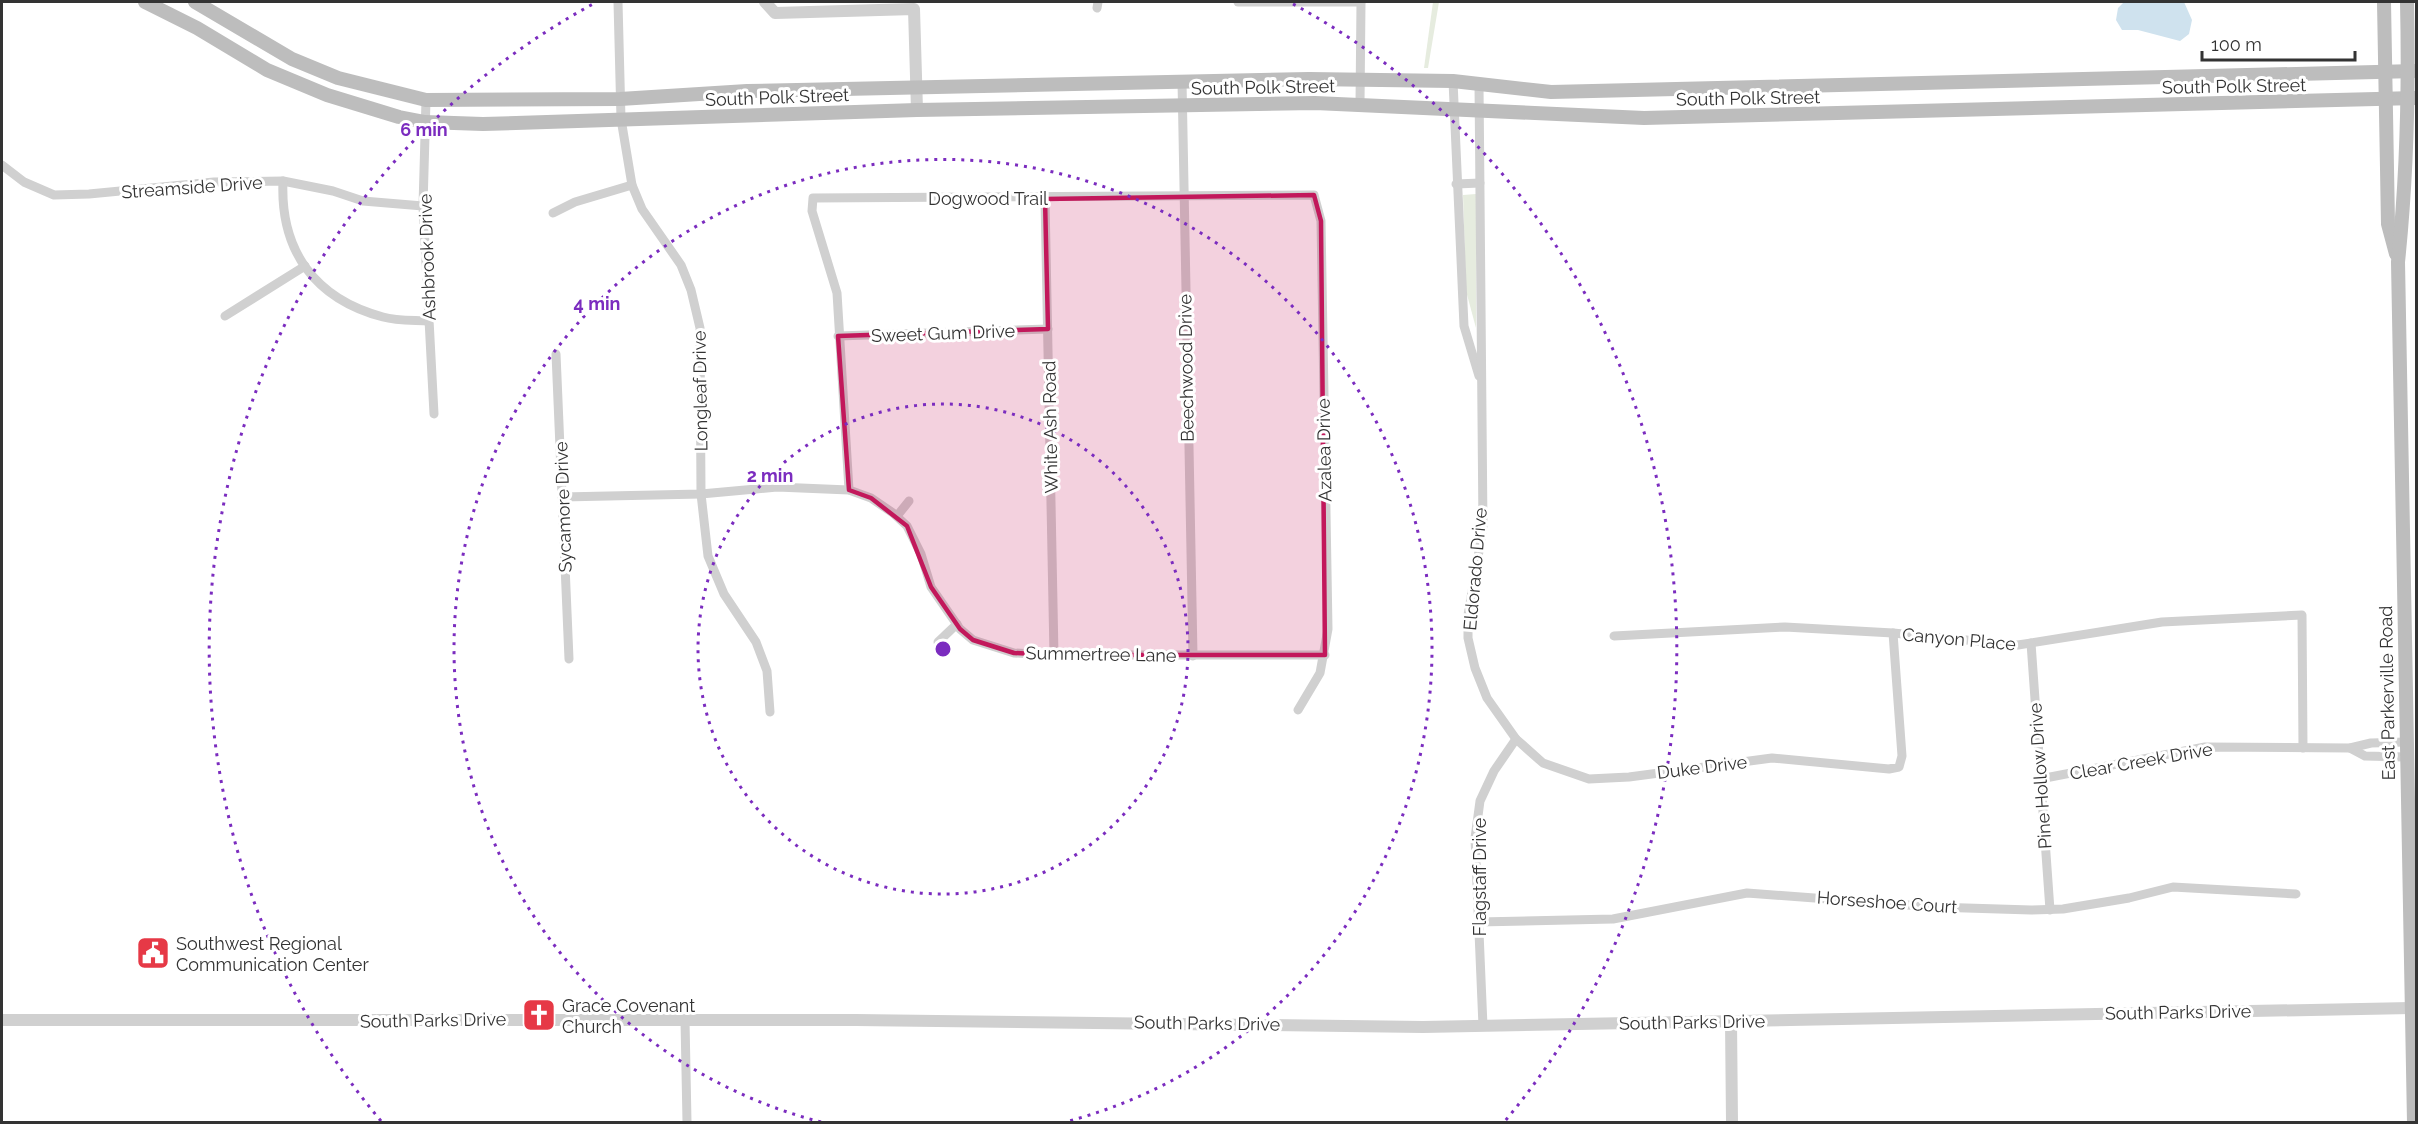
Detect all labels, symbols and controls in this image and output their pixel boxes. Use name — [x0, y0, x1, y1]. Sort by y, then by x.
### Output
scale bar — [2202, 24, 2355, 62]
text: 100 m — [2211, 34, 2262, 55]
street label: South Polk Street — [2162, 74, 2306, 98]
street label: South Polk Street — [1191, 75, 1335, 99]
street label: South Polk Street — [705, 84, 849, 110]
street label: South Polk Street — [1676, 86, 1820, 110]
text: 6 min — [400, 119, 448, 140]
street label: Streamside Drive — [121, 172, 264, 202]
street label: Dogwood Trail — [928, 188, 1048, 209]
street label: Ashbrook Drive — [414, 193, 440, 321]
text: 4 min — [574, 293, 620, 314]
street label: Beechwood Drive — [1174, 294, 1198, 442]
street label: Sweet Gum Drive — [871, 320, 1016, 346]
street label: Longleaf Drive — [688, 330, 712, 452]
street label: White Ash Road — [1038, 360, 1062, 494]
street label: Azalea Drive — [1313, 398, 1335, 502]
street label: Sycamore Drive — [550, 441, 576, 573]
text: 2 min — [747, 465, 793, 486]
street label: Eldorado Drive — [1459, 506, 1491, 631]
street label: East Parkerville Road — [2375, 605, 2399, 781]
street label: Canyon Place — [1901, 624, 2017, 654]
centre of rings — [933, 639, 953, 659]
street label: Summertree Lane — [1025, 642, 1177, 666]
street label: Pine Hollow Drive — [2024, 702, 2056, 850]
street label: Clear Creek Drive — [2068, 738, 2214, 784]
street label: Duke Drive — [1656, 751, 1749, 783]
street label: Flagstaff Drive — [1469, 817, 1490, 936]
street label: Horseshoe Court — [1816, 887, 1958, 917]
place label: Southwest Regional Communication Center — [176, 933, 369, 975]
public building icon: Southwest Regional Communication Center — [135, 935, 171, 971]
place label: Grace Covenant Church — [562, 995, 695, 1037]
church icon: Grace Covenant Church — [521, 997, 557, 1033]
street label: South Parks Drive — [2105, 1000, 2252, 1024]
street label: South Parks Drive — [360, 1008, 507, 1032]
street label: South Parks Drive — [1619, 1010, 1766, 1034]
street label: South Parks Drive — [1134, 1011, 1281, 1035]

